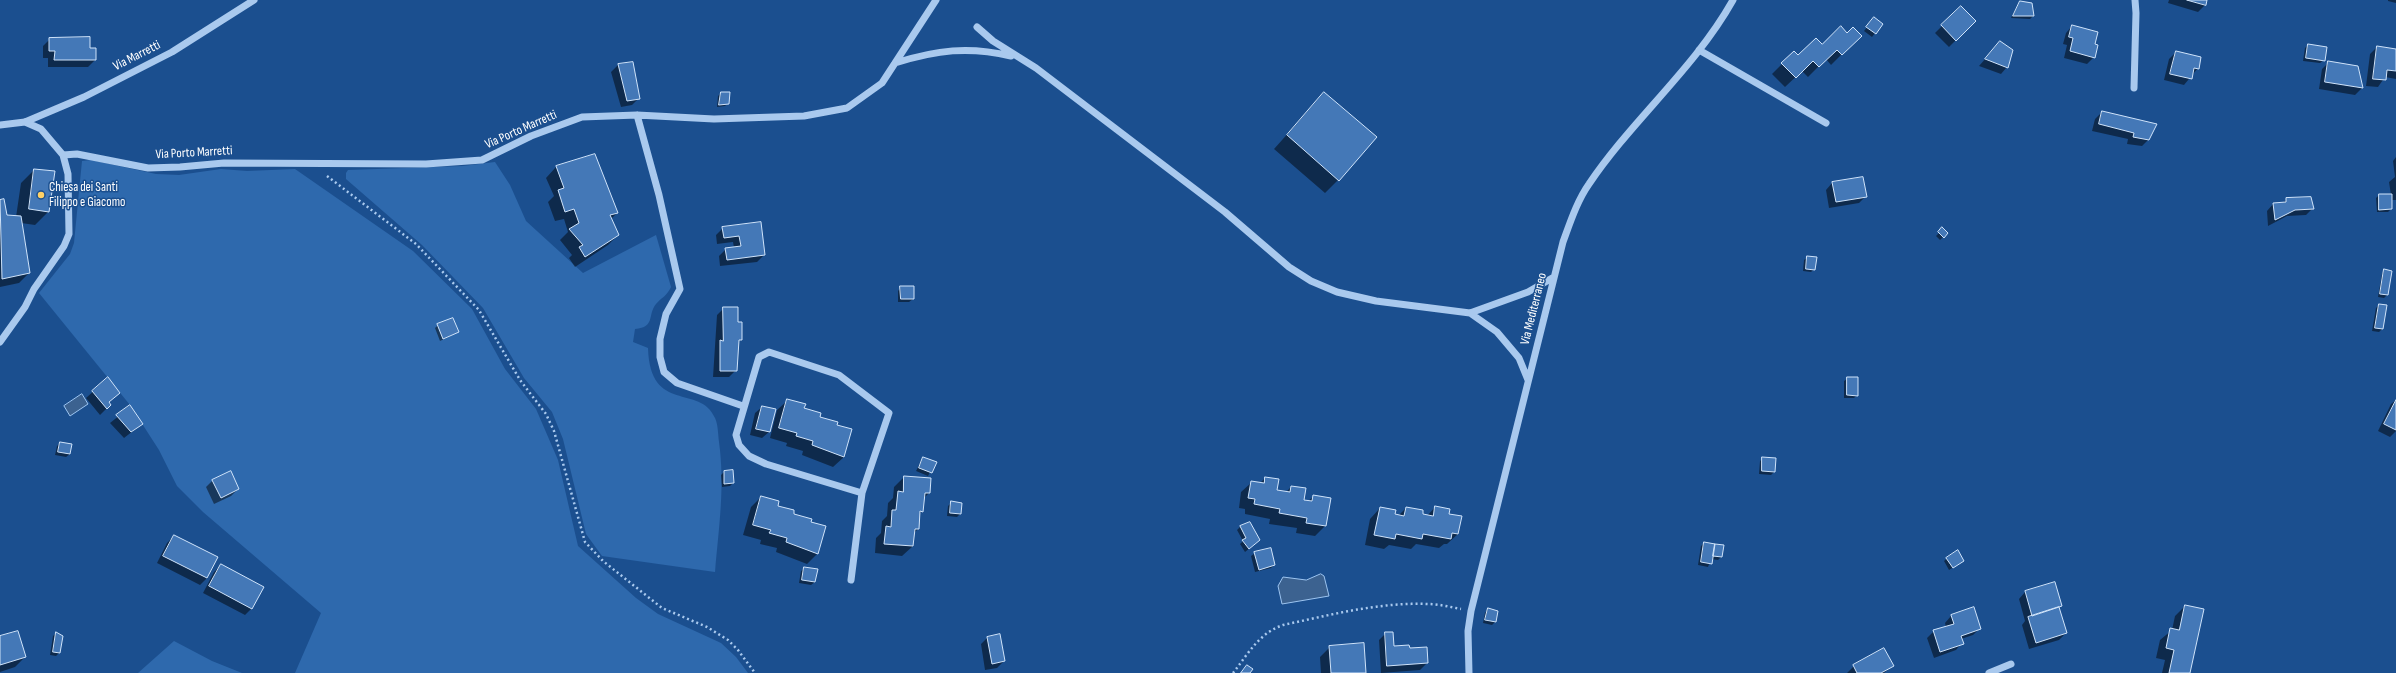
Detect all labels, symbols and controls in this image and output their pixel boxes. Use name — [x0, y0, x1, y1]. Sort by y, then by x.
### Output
street label: Via Marretti — [111, 38, 163, 74]
street label: Via Porto Marretti — [483, 107, 559, 153]
street label: Via Porto Marretti — [155, 143, 233, 163]
place label: Chiesa dei Santi Filippo e Giacomo — [49, 180, 125, 211]
marker: Chiesa dei Santi Filippo e Giacomo — [36, 190, 46, 200]
street label: Via Mediterraneo — [1518, 271, 1550, 347]

